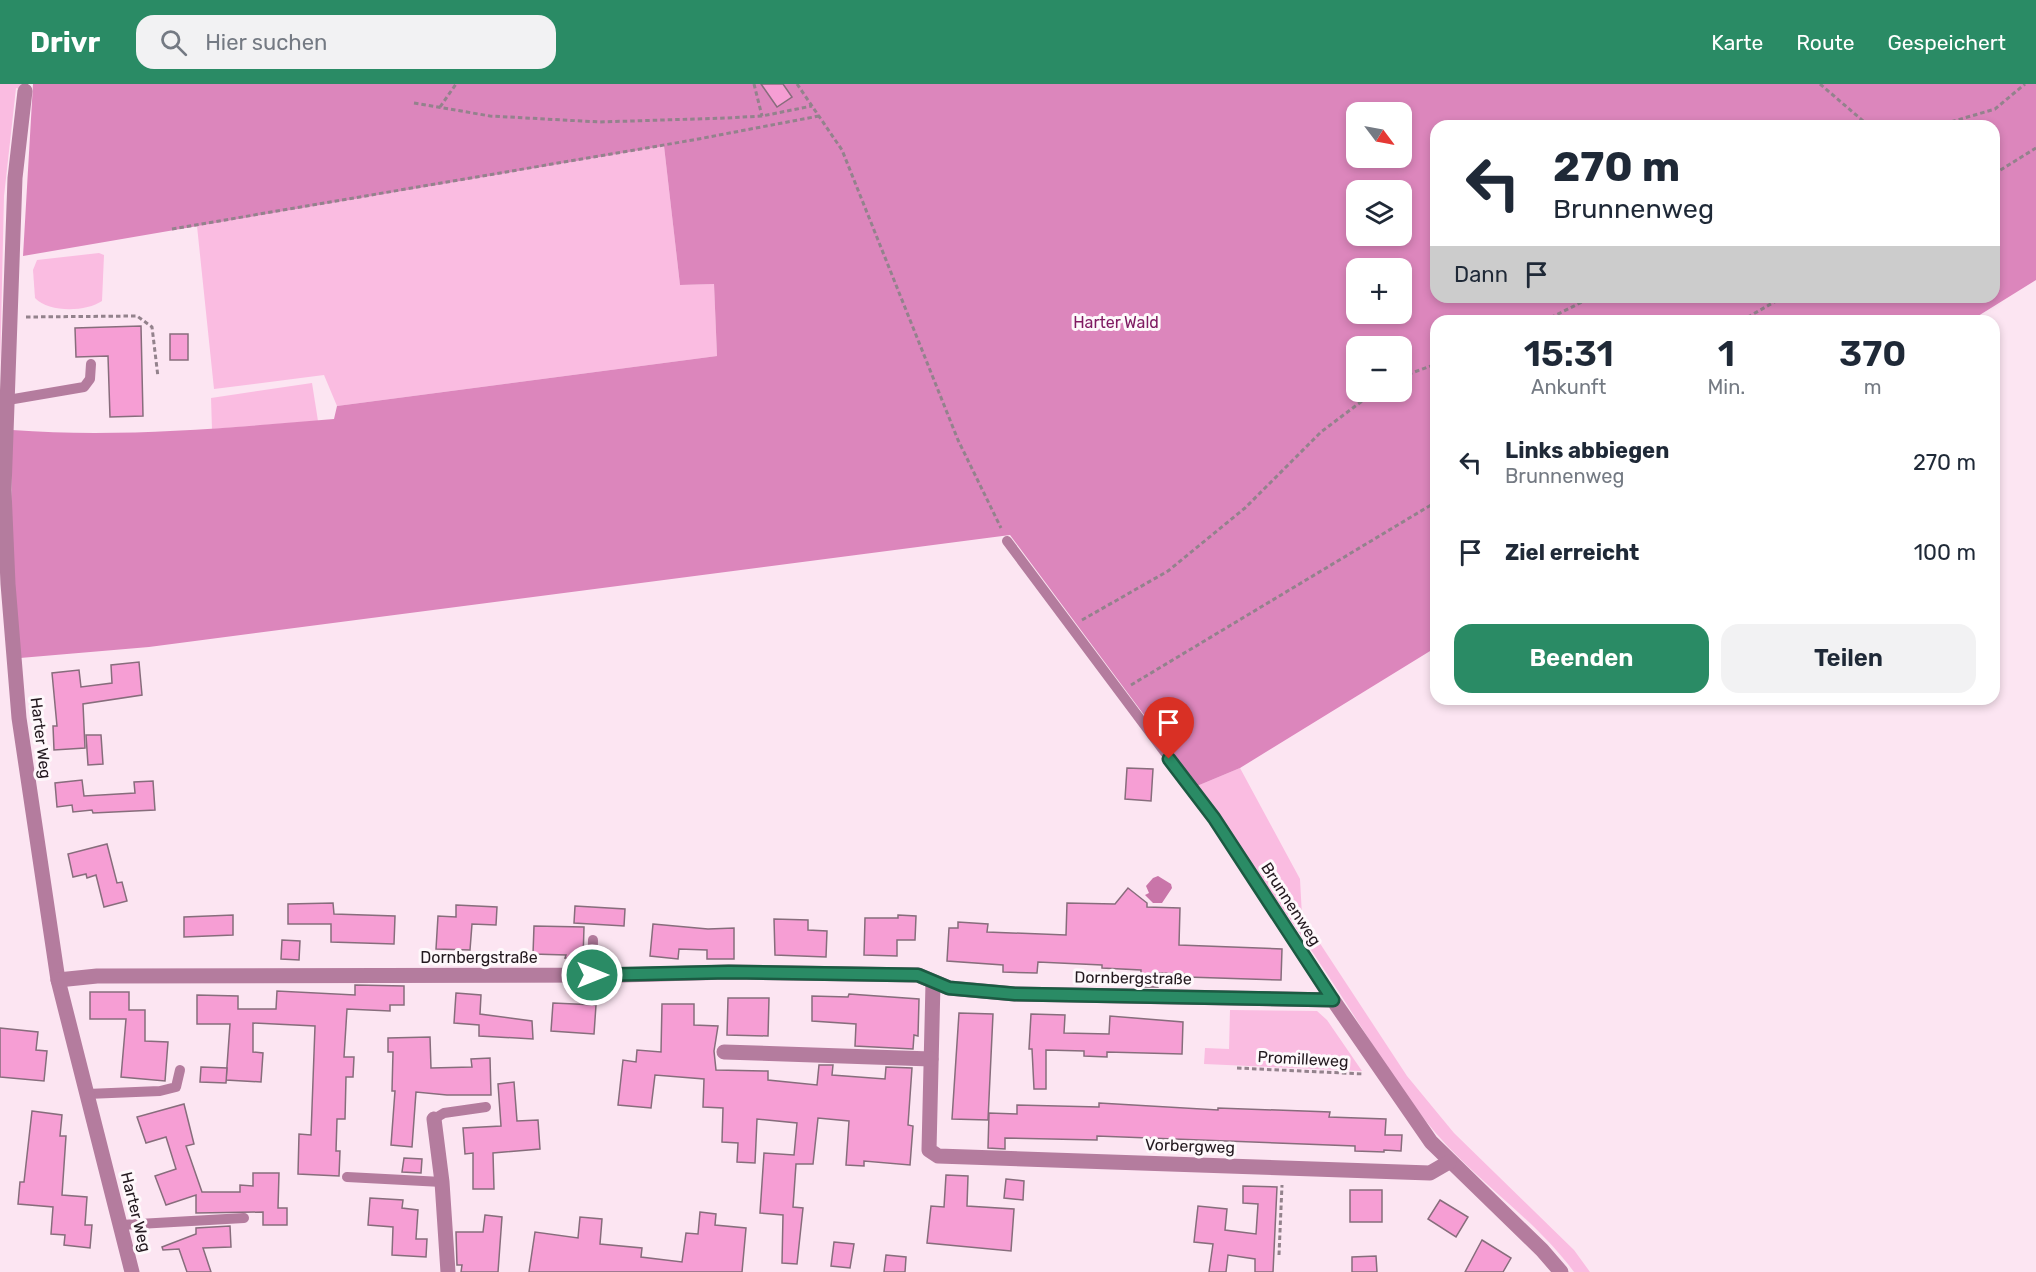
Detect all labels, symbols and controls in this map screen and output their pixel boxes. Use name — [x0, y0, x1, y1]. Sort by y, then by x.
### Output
search box — [136, 15, 556, 69]
text: Drivr — [30, 26, 100, 59]
icon: search — [157, 26, 190, 59]
text: Hier suchen — [205, 29, 327, 56]
text: Karte — [1711, 30, 1763, 55]
text: Route — [1796, 30, 1855, 55]
text: Gespeichert — [1888, 30, 2006, 55]
north arrow — [1346, 102, 1412, 168]
map controls — [1346, 102, 1412, 402]
text: 270 m — [1553, 142, 1680, 192]
icon: left — [1454, 144, 1532, 222]
button: layers — [1346, 180, 1412, 246]
text: Brunnenweg — [1553, 193, 1714, 225]
button: + — [1346, 258, 1412, 324]
icon: arrive — [1520, 258, 1553, 291]
text: Dann — [1454, 261, 1508, 288]
park label: Harter Wald — [1073, 313, 1159, 332]
text: 15:31 — [1524, 332, 1614, 375]
text: 1 — [1718, 332, 1735, 375]
text: 370 — [1839, 332, 1906, 375]
button: − — [1346, 336, 1412, 402]
text: Ankunft — [1531, 375, 1606, 399]
text: Min. — [1707, 375, 1745, 399]
text: m — [1864, 375, 1882, 399]
text: Links abbiegen — [1505, 437, 1669, 464]
icon: left — [1454, 446, 1487, 479]
text: 270 m — [1913, 449, 1976, 476]
text: Brunnenweg — [1505, 464, 1624, 488]
icon: arrive — [1454, 536, 1487, 569]
text: Ziel erreicht — [1505, 539, 1639, 566]
text: 100 m — [1914, 539, 1976, 566]
button: Beenden — [1454, 624, 1709, 693]
button: Teilen — [1721, 624, 1976, 693]
street label: Harter Weg — [27, 696, 55, 780]
pin — [1143, 697, 1194, 759]
icon: arrive — [1152, 706, 1185, 739]
street label: Brunnenweg — [1257, 859, 1325, 949]
position arrow — [560, 943, 624, 1007]
street label: Dornbergstraße — [420, 948, 538, 967]
street label: Dornbergstraße — [1074, 967, 1192, 989]
street label: Promilleweg — [1257, 1047, 1349, 1071]
street label: Vorbergweg — [1145, 1135, 1235, 1157]
street label: Harter Weg — [117, 1170, 155, 1254]

